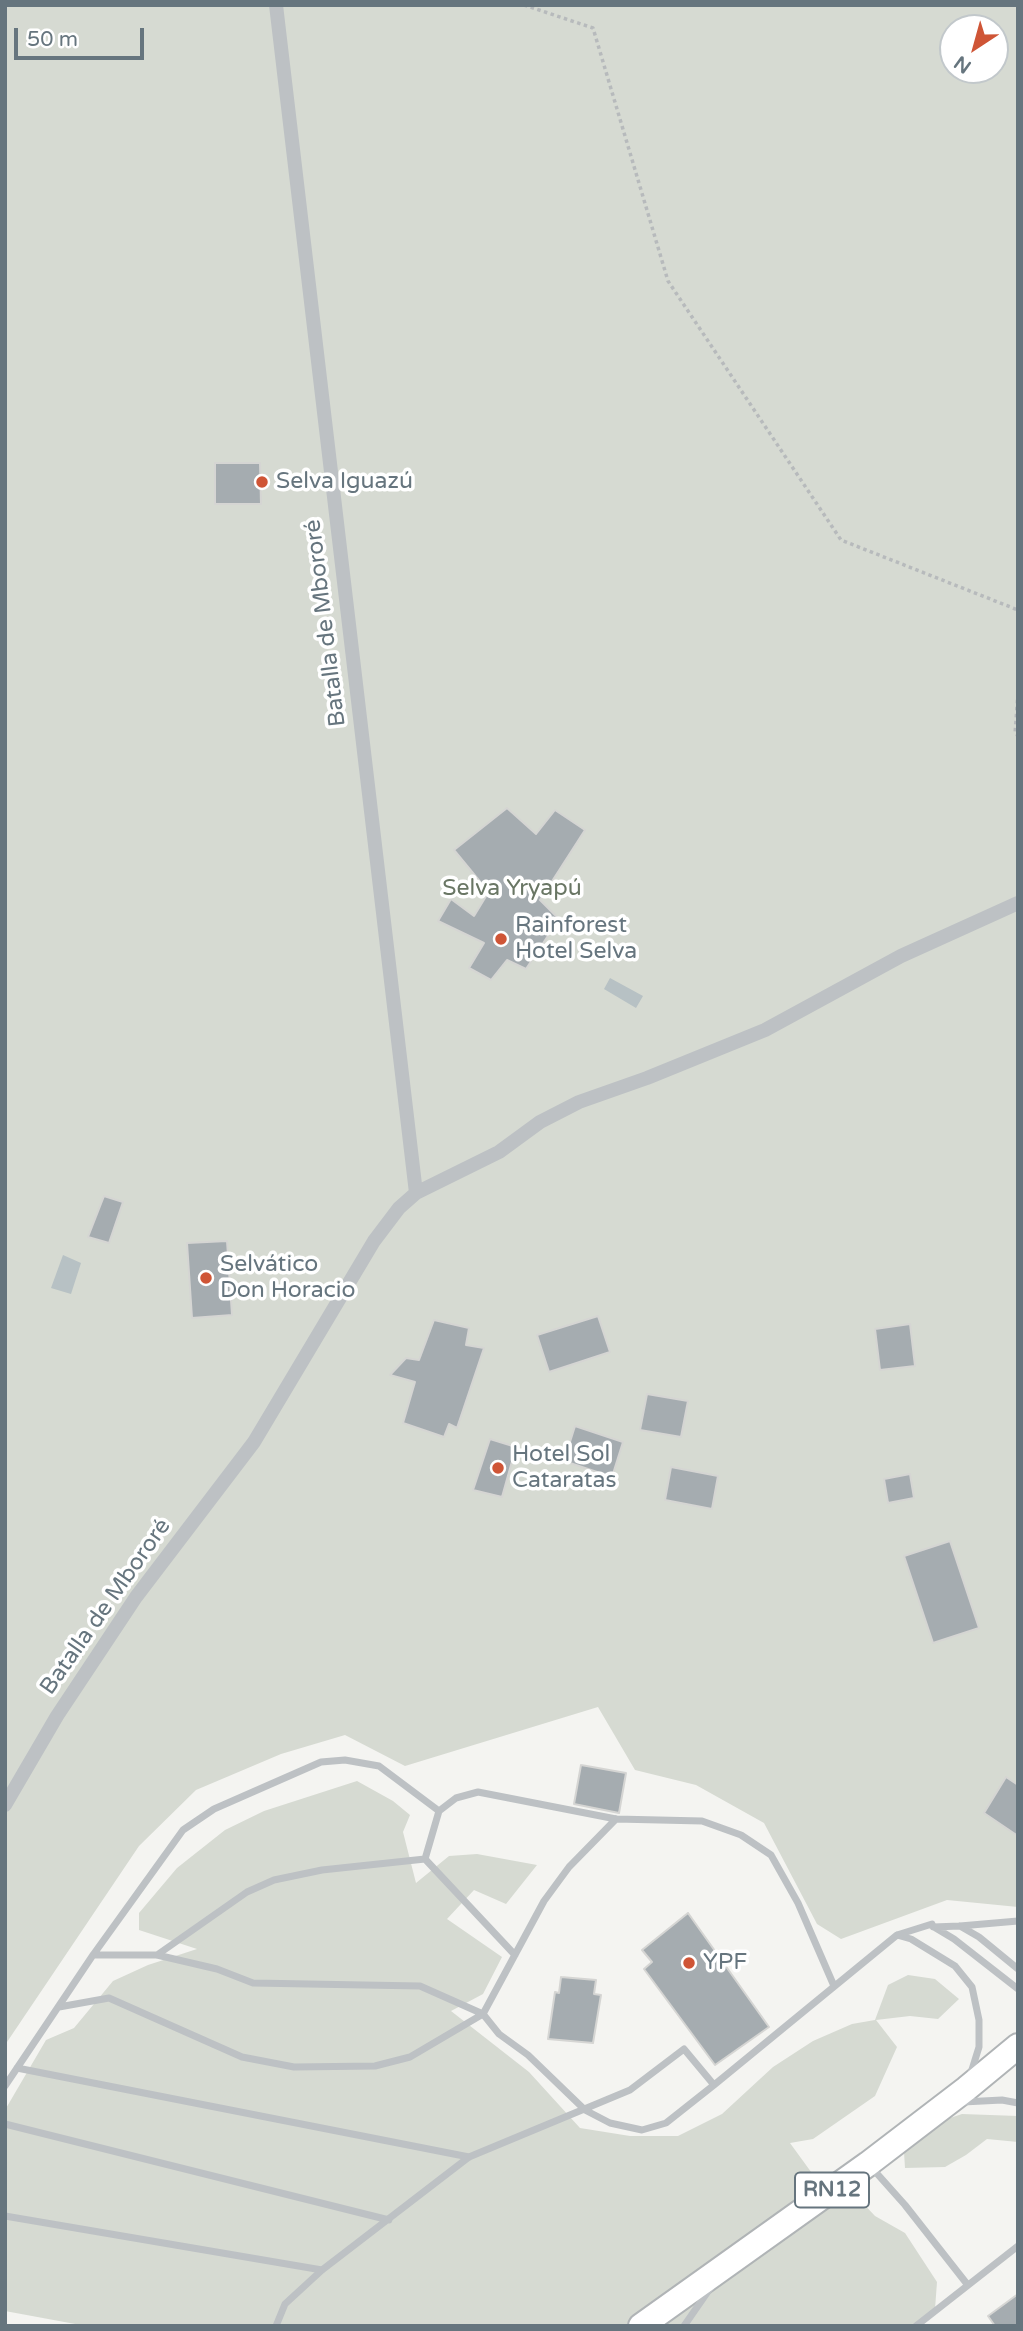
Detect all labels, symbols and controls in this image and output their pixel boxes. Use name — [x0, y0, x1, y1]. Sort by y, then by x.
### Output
scale bar — [18, 14, 147, 58]
north arrow — [939, 14, 1009, 84]
text: 50 m — [27, 27, 78, 52]
text: N — [950, 51, 975, 78]
place label: Selva Iguazú — [276, 468, 413, 496]
marker: Selva Iguazú — [254, 474, 270, 490]
street label: Batalla de Mbororé — [300, 518, 352, 728]
park label: Selva Yryapú — [442, 875, 582, 903]
place label: Rainforest Hotel Selva — [515, 912, 637, 966]
marker: Rainforest Hotel Selva — [493, 931, 509, 947]
place label: Selvático Don Horacio — [220, 1251, 356, 1305]
marker: Selvático Don Horacio — [198, 1270, 214, 1286]
place label: Hotel Sol Cataratas — [512, 1441, 617, 1495]
marker: Hotel Sol Cataratas — [490, 1460, 506, 1476]
street label: Batalla de Mbororé — [35, 1514, 177, 1700]
place label: YPF — [703, 1949, 747, 1977]
marker: YPF — [681, 1955, 697, 1971]
road number: RN12 — [795, 2172, 869, 2208]

